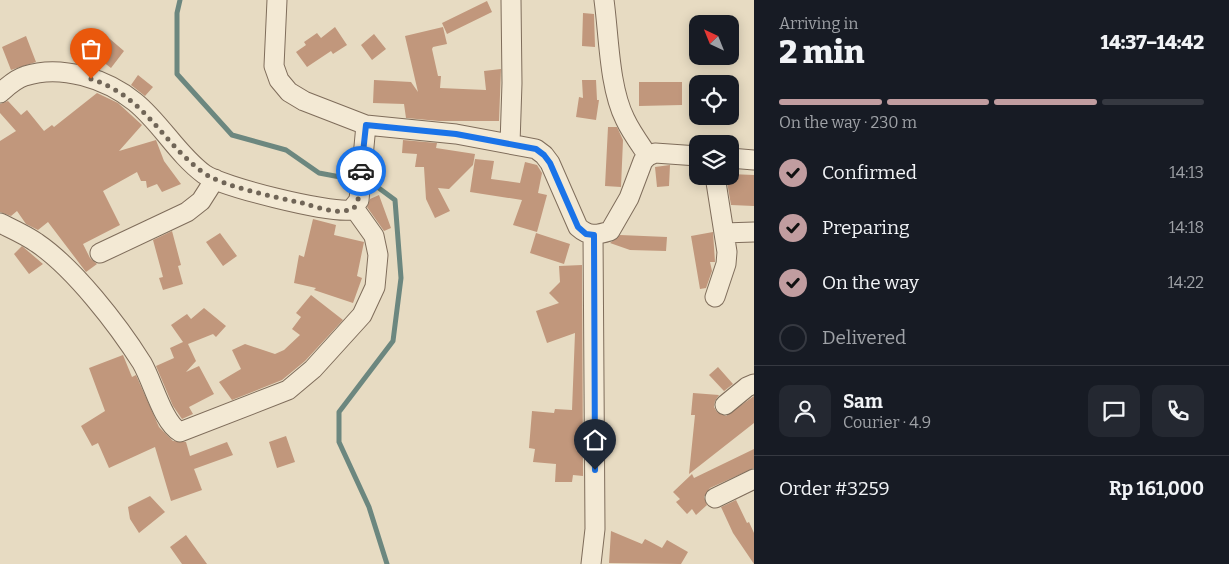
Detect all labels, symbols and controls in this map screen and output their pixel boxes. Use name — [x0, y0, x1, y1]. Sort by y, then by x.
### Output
text: Arriving in — [779, 14, 858, 33]
north arrow — [689, 15, 739, 65]
map controls — [689, 15, 739, 185]
pin — [70, 28, 112, 79]
text: 14:37–14:42 — [1101, 31, 1204, 54]
text: 2 min — [779, 33, 865, 71]
icon: bag — [77, 35, 105, 63]
button: locate — [689, 75, 739, 125]
text: On the way · 230 m — [779, 113, 917, 132]
button: layers — [689, 135, 739, 185]
courier — [336, 146, 386, 196]
icon: car — [347, 157, 375, 185]
icon: check — [779, 159, 807, 187]
text: Confirmed — [822, 161, 917, 184]
text: 14:13 — [1169, 163, 1204, 182]
icon: check — [779, 214, 807, 242]
text: Preparing — [822, 216, 910, 239]
text: 14:18 — [1169, 218, 1204, 237]
icon: check — [779, 269, 807, 297]
text: On the way — [822, 271, 919, 294]
text: 14:22 — [1167, 273, 1204, 292]
text: Delivered — [822, 326, 906, 349]
button: person — [779, 385, 831, 437]
button: chat — [1088, 385, 1140, 437]
button: phone — [1152, 385, 1204, 437]
text: Sam — [843, 390, 883, 413]
text: Courier · 4.9 — [843, 413, 931, 432]
pin — [574, 419, 616, 470]
icon: home — [581, 426, 609, 454]
text: Order #3259 — [779, 477, 890, 500]
text: Rp 161,000 — [1109, 477, 1204, 500]

